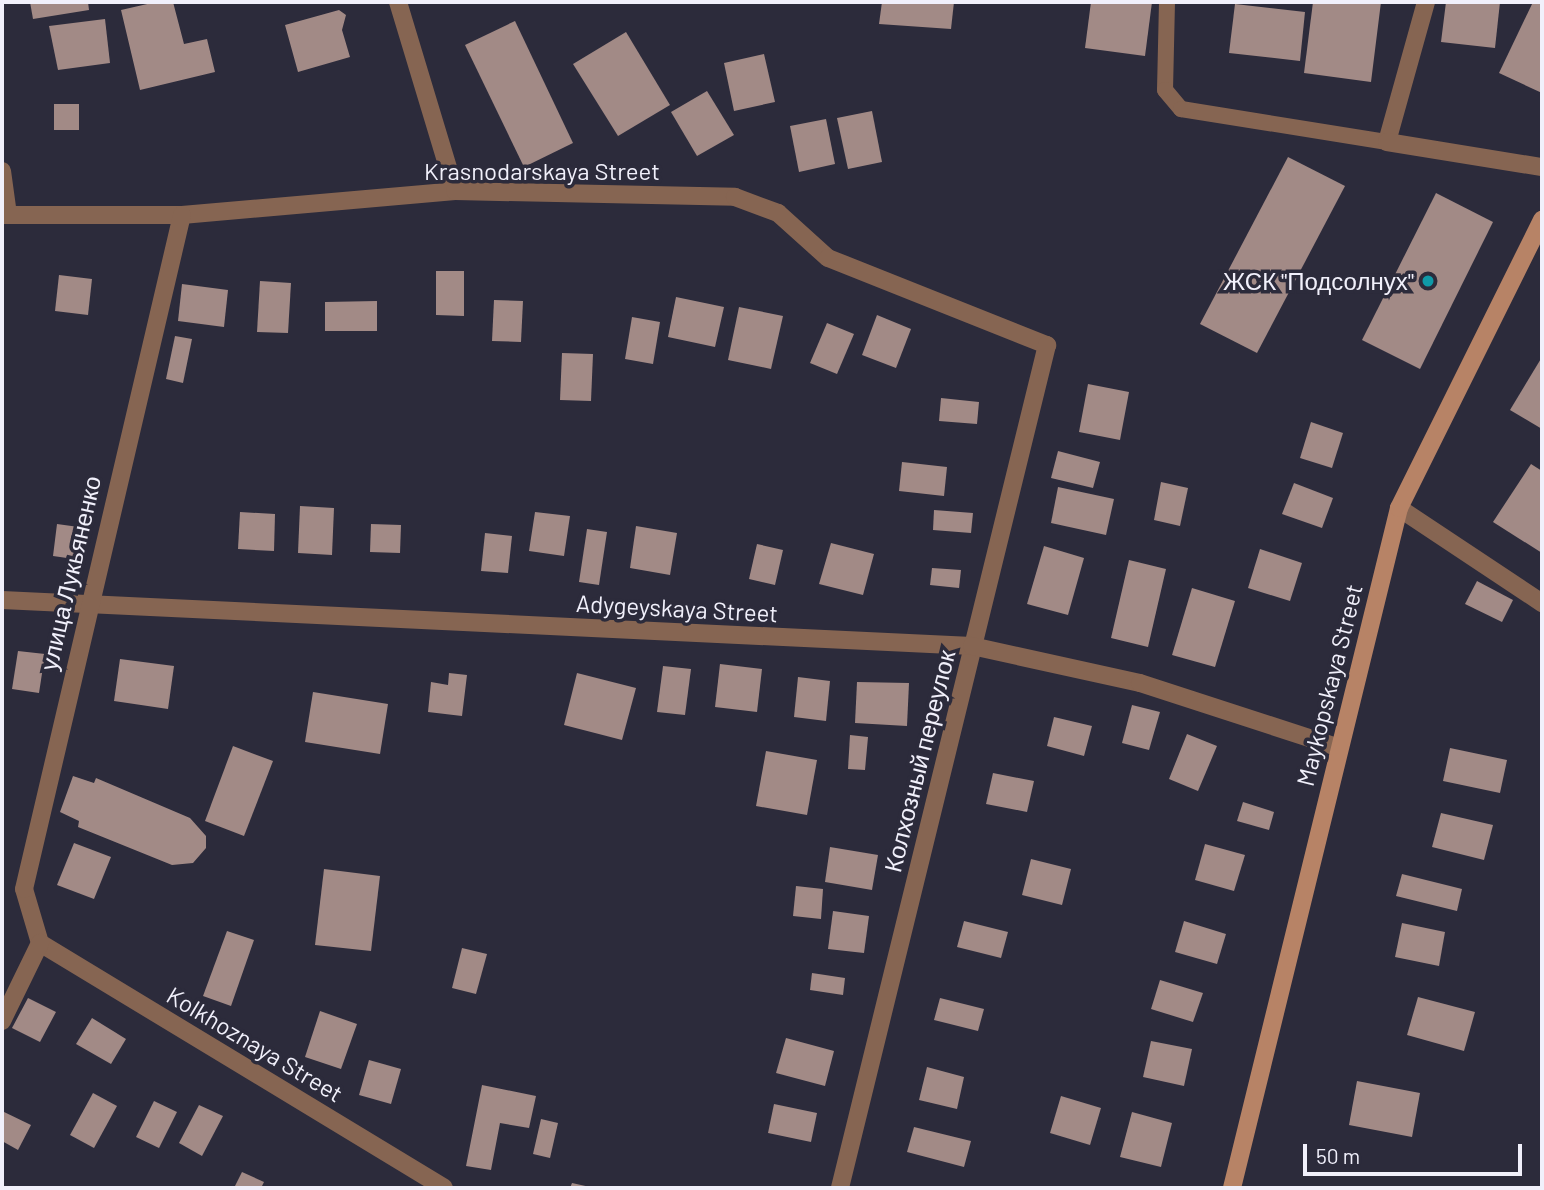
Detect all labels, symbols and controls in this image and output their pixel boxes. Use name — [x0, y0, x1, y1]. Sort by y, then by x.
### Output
street label: Krasnodarskaya Street — [424, 157, 660, 185]
place label: ЖСК "Подсолнух" — [1223, 267, 1414, 295]
marker: ЖСК "Подсолнух" — [1420, 273, 1436, 289]
street label: улица Лукьяненко — [34, 473, 106, 673]
street label: Maykopskaya Street — [1290, 581, 1368, 789]
street label: Adygeyskaya Street — [575, 588, 779, 628]
street label: Колхозный переулок — [877, 647, 961, 875]
street label: Kolkhoznaya Street — [162, 980, 348, 1108]
scale bar — [1306, 1130, 1525, 1174]
text: 50 m — [1316, 1143, 1360, 1168]

